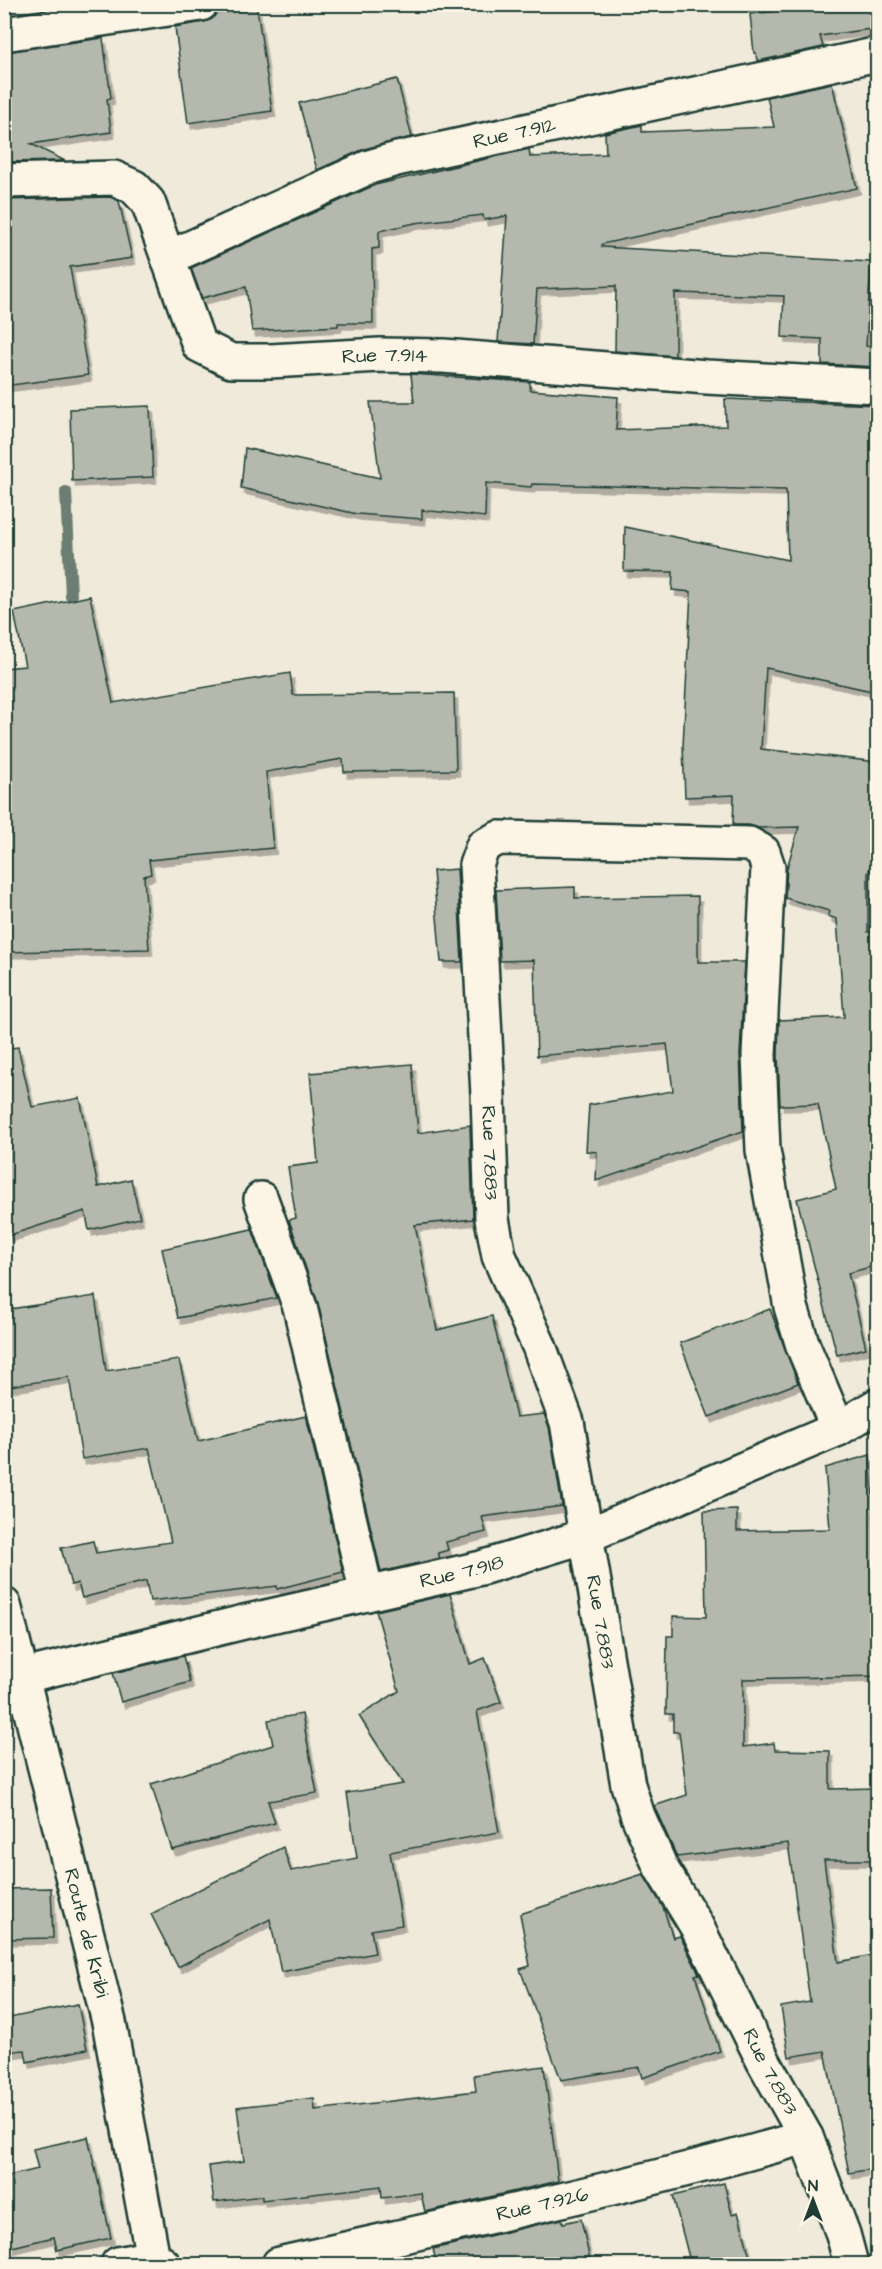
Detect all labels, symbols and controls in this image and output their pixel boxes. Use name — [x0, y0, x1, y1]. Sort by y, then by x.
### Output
street label: Rue 7.912 — [471, 111, 559, 156]
street label: Rue 7.914 — [341, 341, 428, 371]
street label: Rue 7.883 — [474, 1105, 505, 1201]
street label: Rue 7.918 — [417, 1548, 507, 1595]
street label: Rue 7.883 — [579, 1573, 622, 1671]
street label: Route de Kribi — [57, 1865, 116, 2000]
street label: Rue 7.883 — [735, 2024, 805, 2120]
north arrow — [783, 2170, 843, 2230]
text: N — [808, 2175, 818, 2197]
street label: Rue 7.926 — [494, 2180, 592, 2229]

